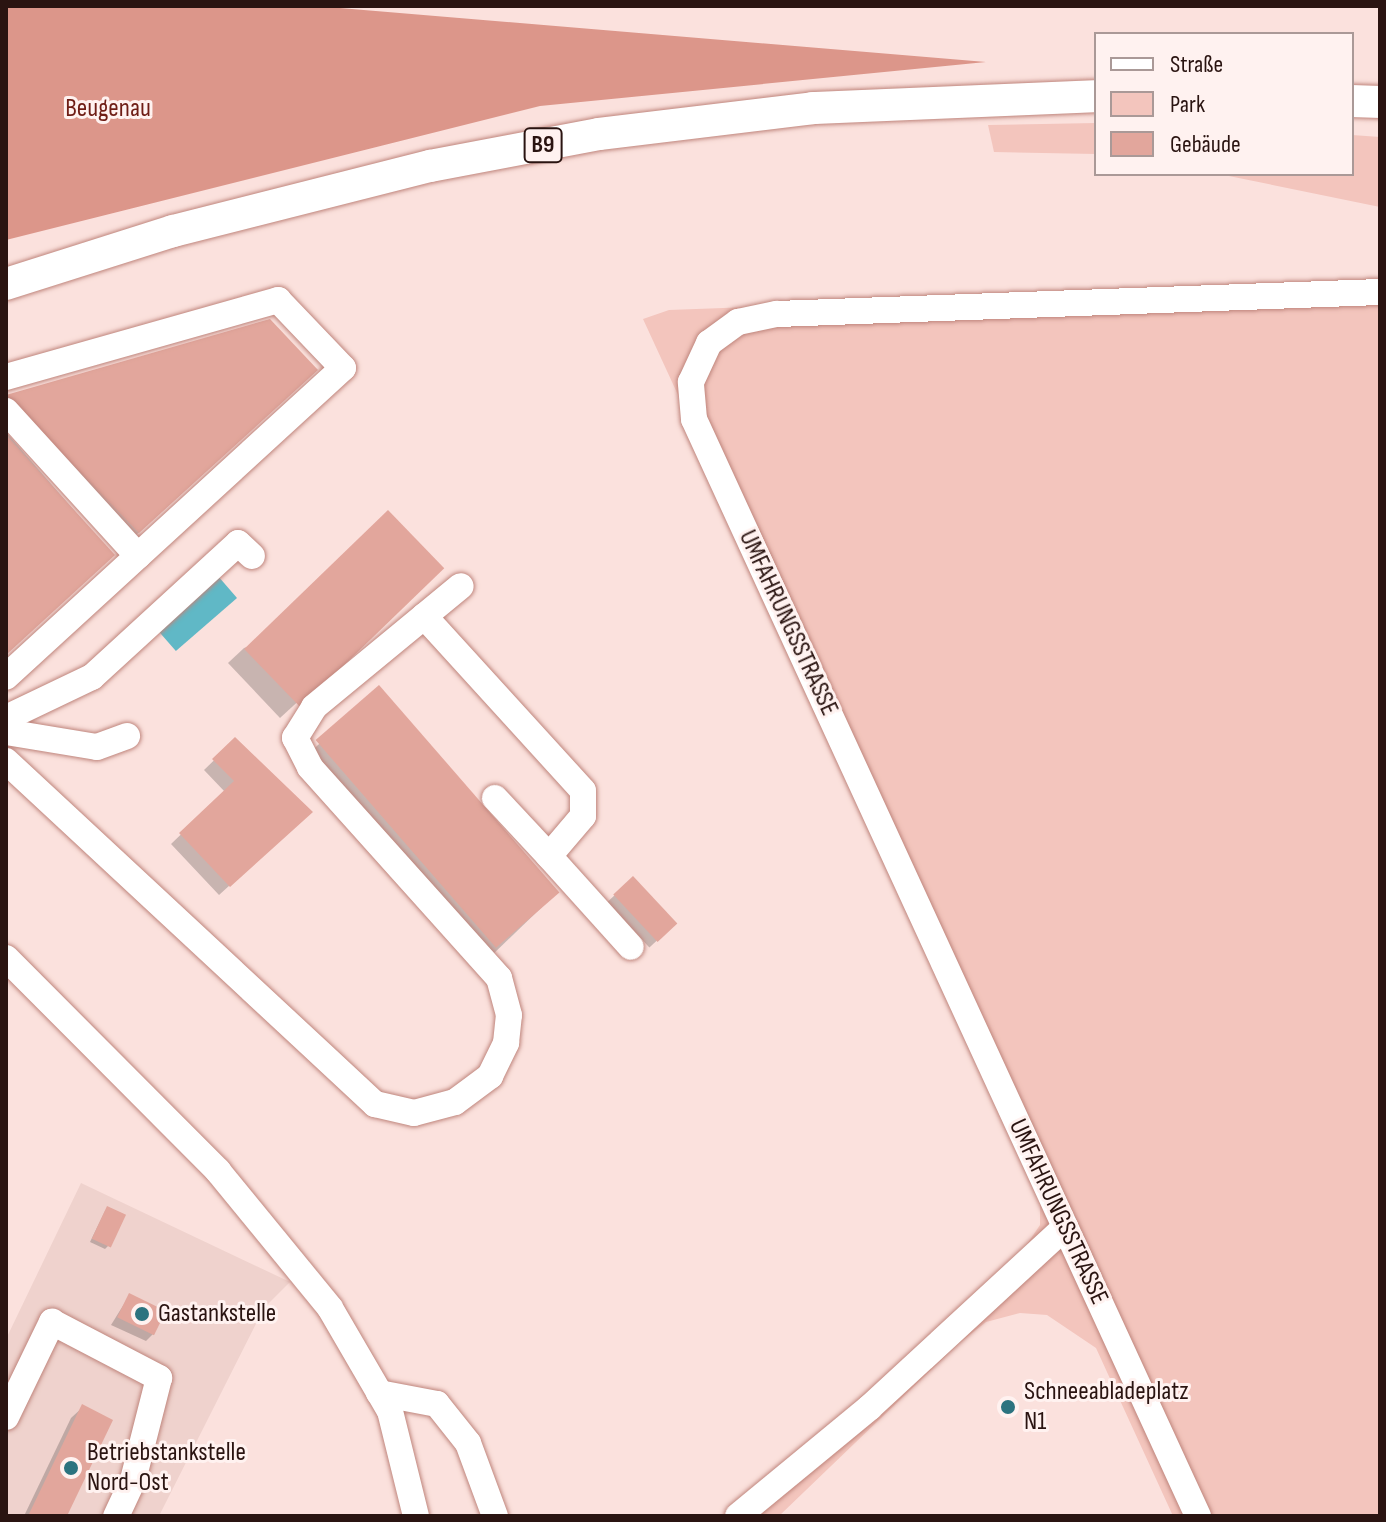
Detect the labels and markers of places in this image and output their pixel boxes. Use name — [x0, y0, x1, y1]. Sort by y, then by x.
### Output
place label: Gastankstelle — [158, 1298, 276, 1330]
marker: Gastankstelle — [133, 1305, 151, 1323]
place label: Schneeabladeplatz N1 — [1024, 1376, 1189, 1438]
marker: Schneeabladeplatz N1 — [999, 1398, 1017, 1416]
place label: Betriebstankstelle Nord-Ost — [87, 1437, 246, 1498]
marker: Betriebstankstelle Nord-Ost — [62, 1459, 80, 1477]

